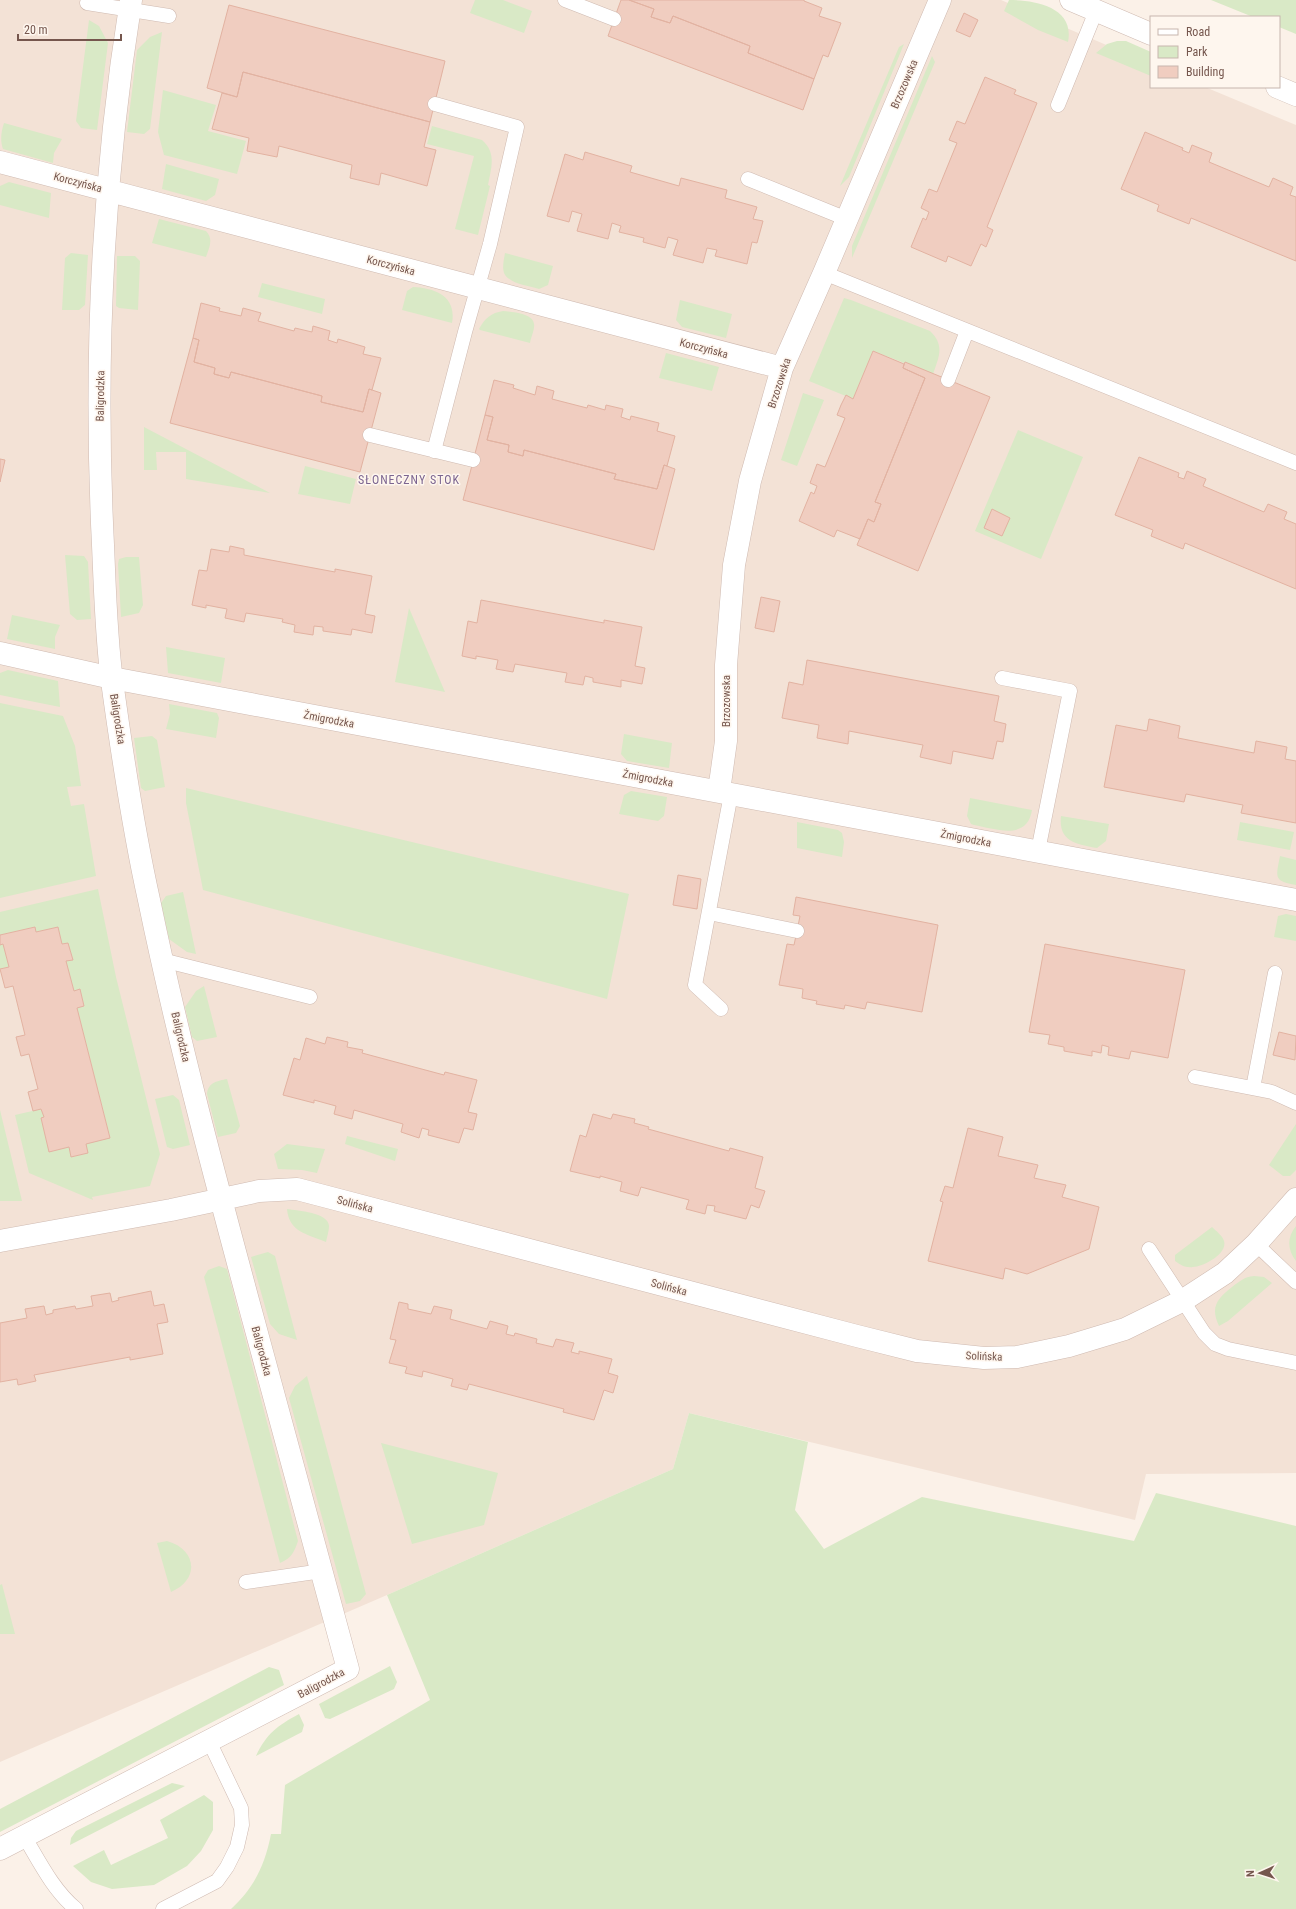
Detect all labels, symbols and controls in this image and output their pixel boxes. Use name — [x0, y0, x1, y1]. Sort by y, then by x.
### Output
scale bar — [18, 16, 121, 42]
legend — [1150, 16, 1280, 88]
text: 20 m — [24, 23, 48, 37]
text: Road — [1186, 25, 1210, 39]
text: Park — [1186, 45, 1208, 59]
street label: Brzozowska — [888, 58, 921, 111]
text: Building — [1186, 65, 1224, 79]
street label: Korczyńska — [52, 170, 104, 195]
street label: Korczyńska — [365, 253, 417, 278]
street label: Korczyńska — [678, 336, 730, 361]
street label: Brzozowska — [765, 356, 794, 410]
street label: Baligrodzka — [94, 370, 107, 422]
district label: SŁONECZNY STOK — [358, 473, 460, 487]
street label: Brzozowska — [720, 675, 733, 727]
street label: Baligrodzka — [107, 693, 128, 745]
street label: Żmigrodzka — [303, 708, 355, 731]
street label: Żmigrodzka — [622, 767, 674, 790]
street label: Żmigrodzka — [940, 827, 992, 850]
street label: Baligrodzka — [168, 1011, 193, 1063]
street label: Solińska — [335, 1193, 374, 1216]
street label: Solińska — [649, 1276, 688, 1299]
street label: Baligrodzka — [249, 1325, 274, 1377]
street label: Solińska — [965, 1349, 1003, 1364]
street label: Baligrodzka — [296, 1666, 347, 1701]
north arrow — [1240, 1853, 1280, 1893]
text: N — [1244, 1870, 1257, 1877]

